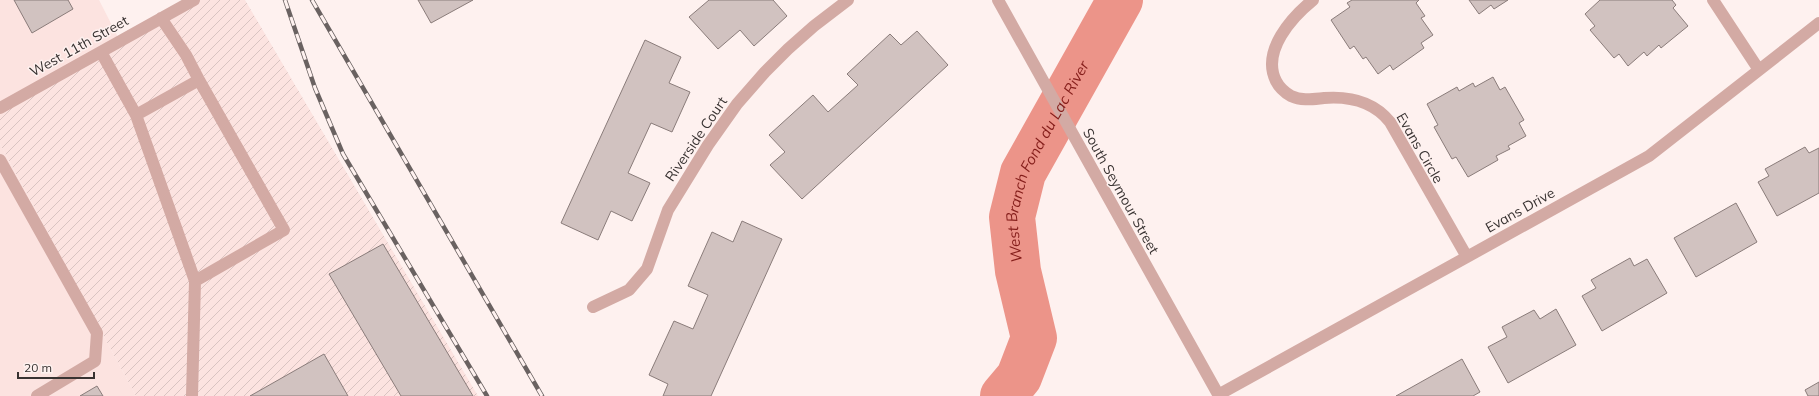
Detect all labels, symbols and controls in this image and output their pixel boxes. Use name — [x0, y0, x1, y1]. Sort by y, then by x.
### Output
street label: West 11th Street — [27, 11, 132, 81]
water label: West Branch Fond du Lac River — [1002, 57, 1093, 264]
street label: Riverside Court — [661, 93, 731, 185]
street label: Evans Circle — [1393, 110, 1447, 186]
street label: South Seymour Street — [1079, 125, 1163, 257]
street label: Evans Drive — [1482, 184, 1558, 236]
scale bar — [18, 354, 94, 380]
text: 20 m — [24, 360, 52, 375]

